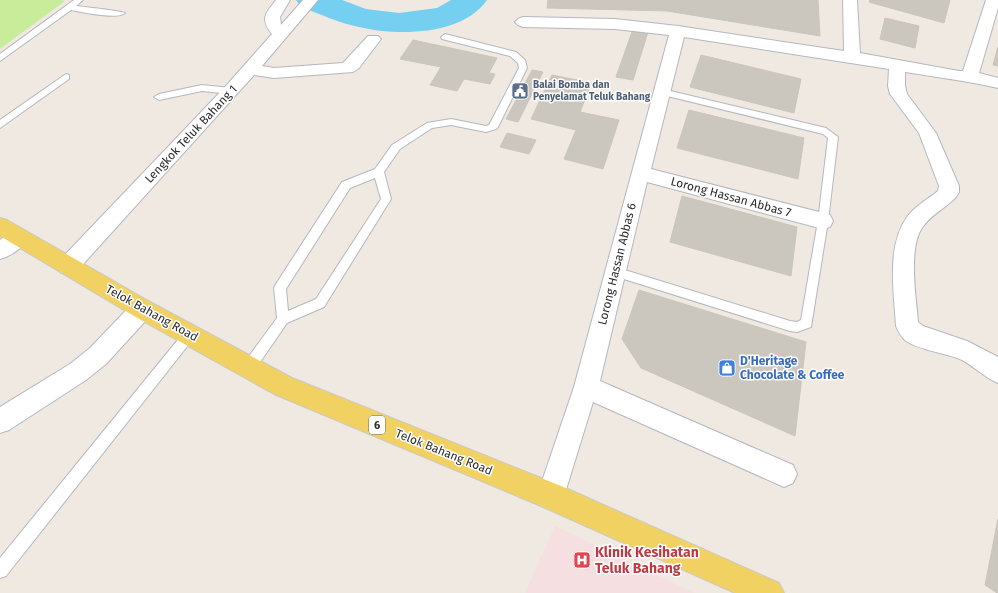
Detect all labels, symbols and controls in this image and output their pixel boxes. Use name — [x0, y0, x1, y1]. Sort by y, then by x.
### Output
place label: Balai Bomba dan Penyelamat Teluk Bahang — [533, 79, 651, 103]
public building icon: Balai Bomba dan Penyelamat Teluk Bahang — [510, 81, 530, 101]
street label: Lengkok Teluk Bahang 1 — [142, 82, 240, 186]
street label: Lorong Hassan Abbas 7 — [669, 174, 793, 220]
street label: Lorong Hassan Abbas 6 — [595, 202, 639, 326]
street label: Telok Bahang Road — [103, 282, 201, 344]
place label: D'Heritage Chocolate & Coffee — [740, 354, 845, 382]
shop icon: D'Heritage Chocolate & Coffee — [717, 358, 737, 378]
road number: 6 — [369, 416, 385, 434]
street label: Telok Bahang Road — [393, 426, 495, 478]
place label: Klinik Kesihatan Teluk Bahang — [595, 544, 699, 577]
hospital icon: Klinik Kesihatan Teluk Bahang — [572, 550, 592, 570]

